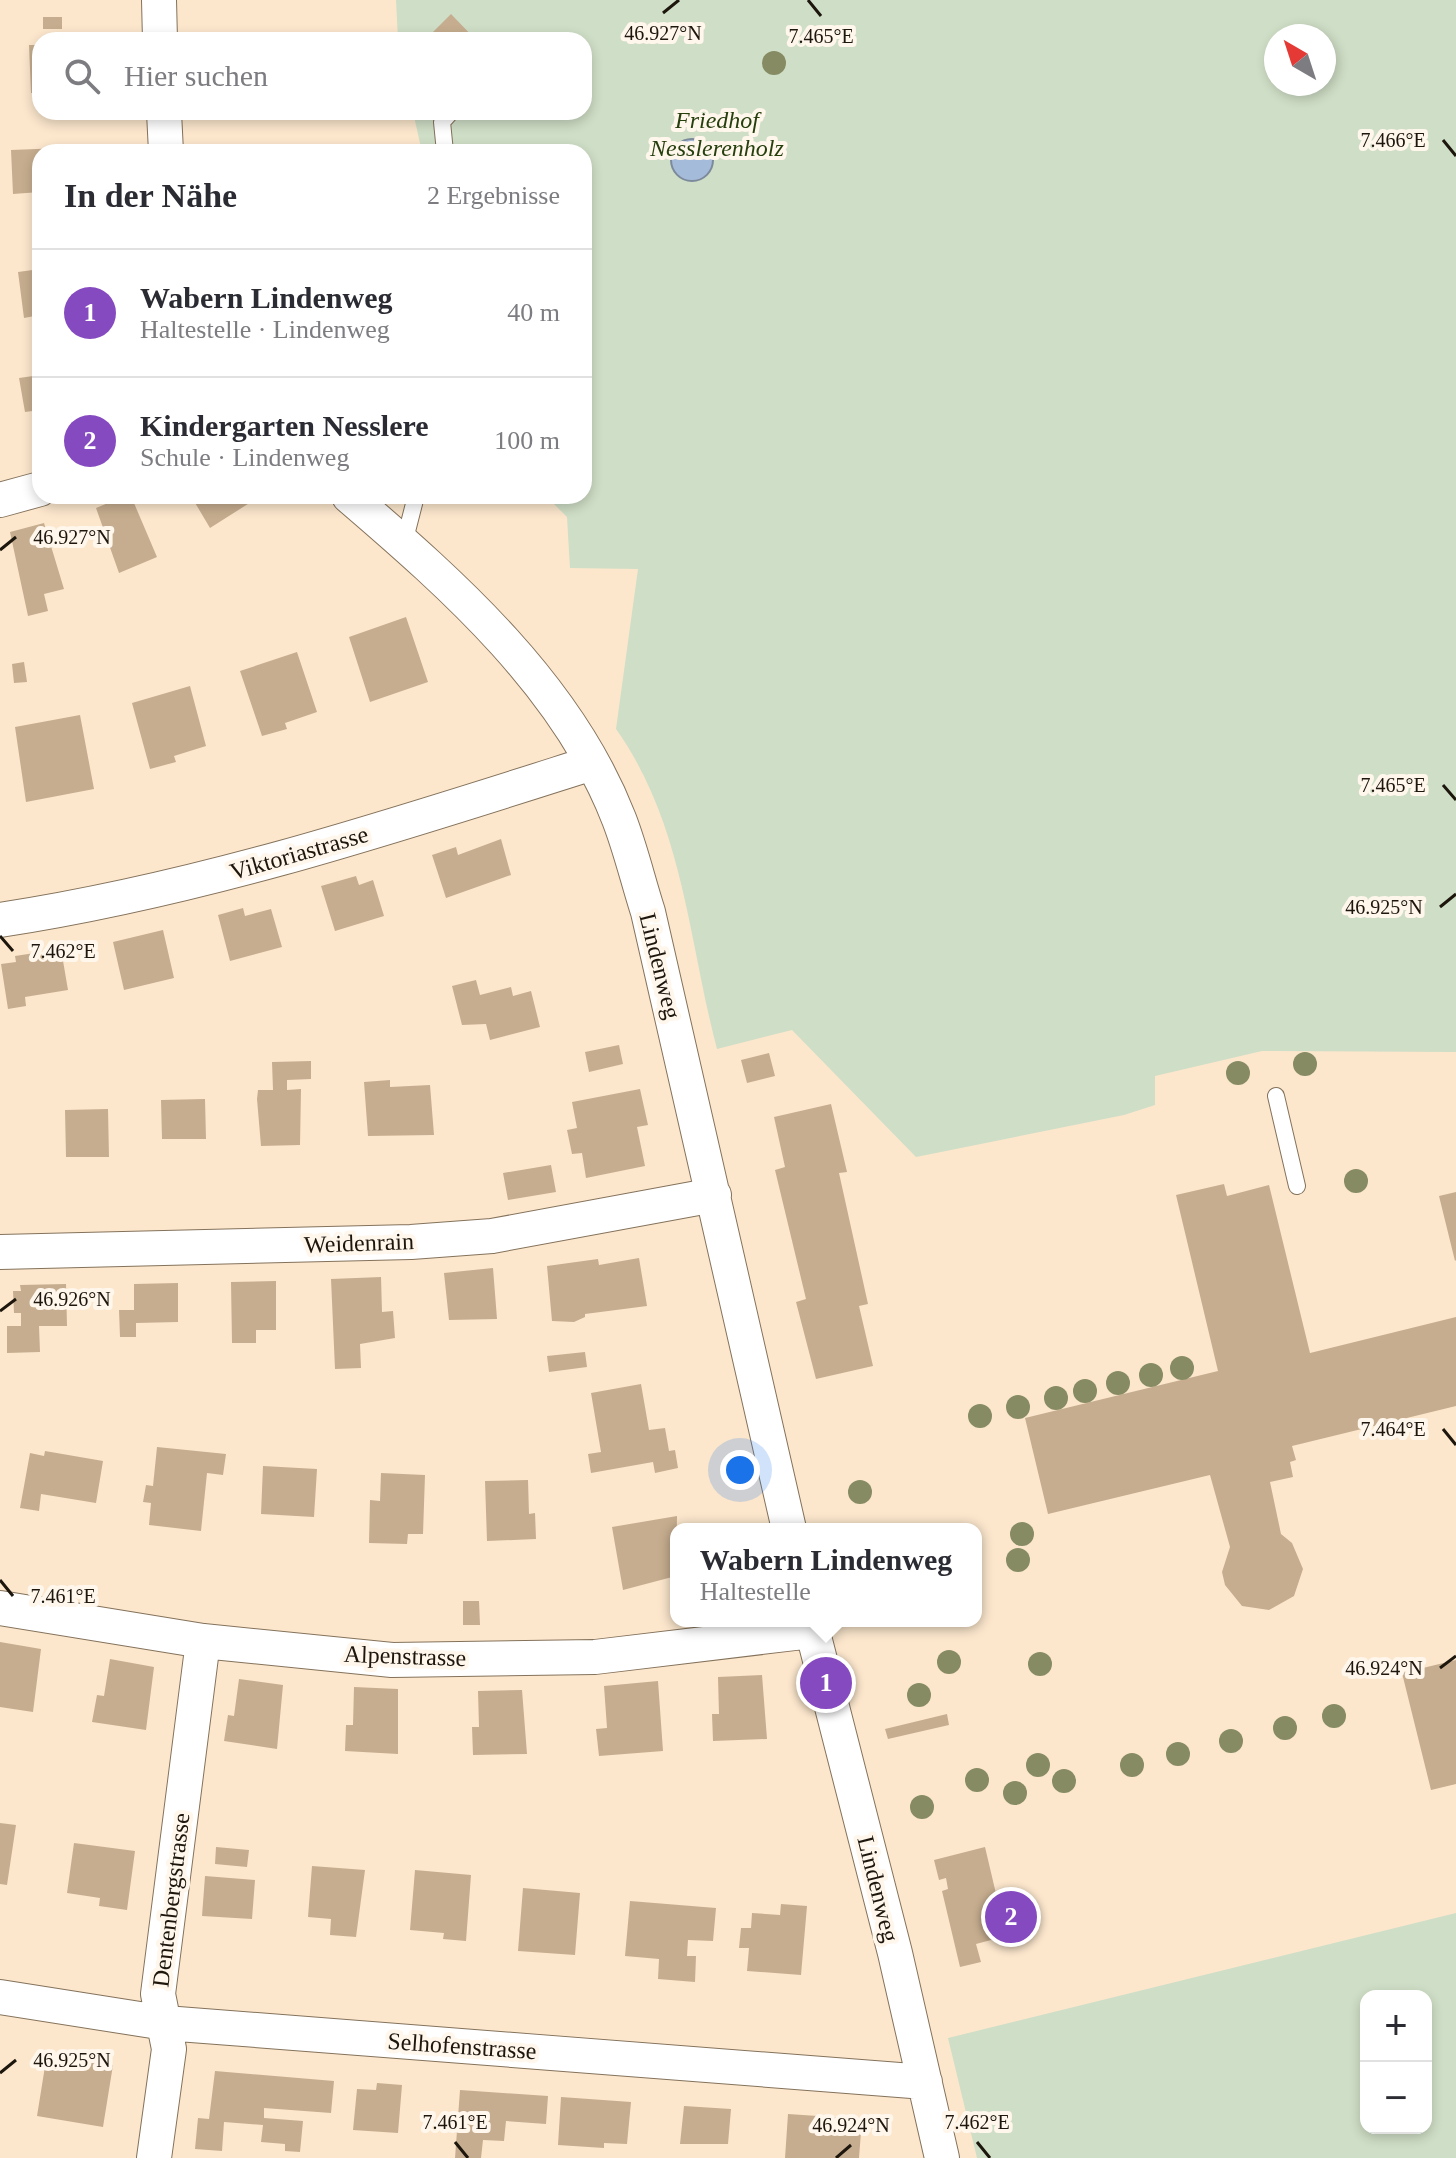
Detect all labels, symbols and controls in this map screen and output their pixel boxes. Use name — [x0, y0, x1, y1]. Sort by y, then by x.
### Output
text: 46.927°N — [624, 22, 702, 44]
north arrow — [1264, 24, 1336, 96]
text: 7.465°E — [788, 25, 854, 47]
search box — [32, 32, 592, 120]
icon: search — [60, 54, 104, 98]
text: Hier suchen — [124, 59, 268, 92]
park label: Friedhof Nesslerenholz — [649, 107, 785, 161]
text: 7.466°E — [1360, 129, 1426, 151]
text: In der Nähe — [64, 177, 237, 214]
text: 2 Ergebnisse — [427, 181, 560, 210]
text: Wabern Lindenweg — [140, 281, 393, 314]
text: 1 — [84, 298, 97, 327]
text: 40 m — [507, 298, 560, 327]
text: Haltestelle · Lindenweg — [140, 315, 390, 344]
text: Kindergarten Nesslere — [140, 409, 429, 442]
text: 2 — [84, 426, 97, 455]
text: 100 m — [494, 426, 560, 455]
text: Schule · Lindenweg — [140, 443, 349, 472]
text: 46.927°N — [33, 526, 111, 548]
text: 7.465°E — [1360, 774, 1426, 796]
street label: Viktoriastrasse — [227, 821, 371, 885]
text: 46.925°N — [1345, 896, 1423, 918]
street label: Lindenweg — [634, 910, 686, 1022]
text: 7.462°E — [30, 940, 96, 962]
street label: Weidenrain — [304, 1228, 414, 1258]
text: 46.926°N — [33, 1288, 111, 1310]
text: 7.464°E — [1360, 1418, 1426, 1440]
your location — [720, 1450, 760, 1490]
popup — [670, 1523, 982, 1627]
text: Wabern Lindenweg — [700, 1543, 952, 1576]
text: Haltestelle — [700, 1577, 811, 1606]
text: 7.461°E — [30, 1585, 96, 1607]
street label: Alpenstrasse — [343, 1641, 467, 1671]
pin: 1 — [800, 1653, 852, 1713]
text: 46.924°N — [1345, 1657, 1423, 1679]
street label: Dentenbergstrasse — [147, 1811, 195, 1989]
street label: Lindenweg — [852, 1833, 904, 1945]
pin: 2 — [985, 1887, 1037, 1947]
map controls — [1360, 1990, 1432, 2134]
button: + — [1360, 1990, 1432, 2062]
street label: Selhofenstrasse — [387, 2028, 537, 2064]
text: 46.925°N — [33, 2049, 111, 2071]
button: − — [1360, 2062, 1432, 2134]
text: 7.461°E — [422, 2111, 488, 2133]
text: 7.462°E — [944, 2111, 1010, 2133]
text: 46.924°N — [812, 2114, 890, 2136]

